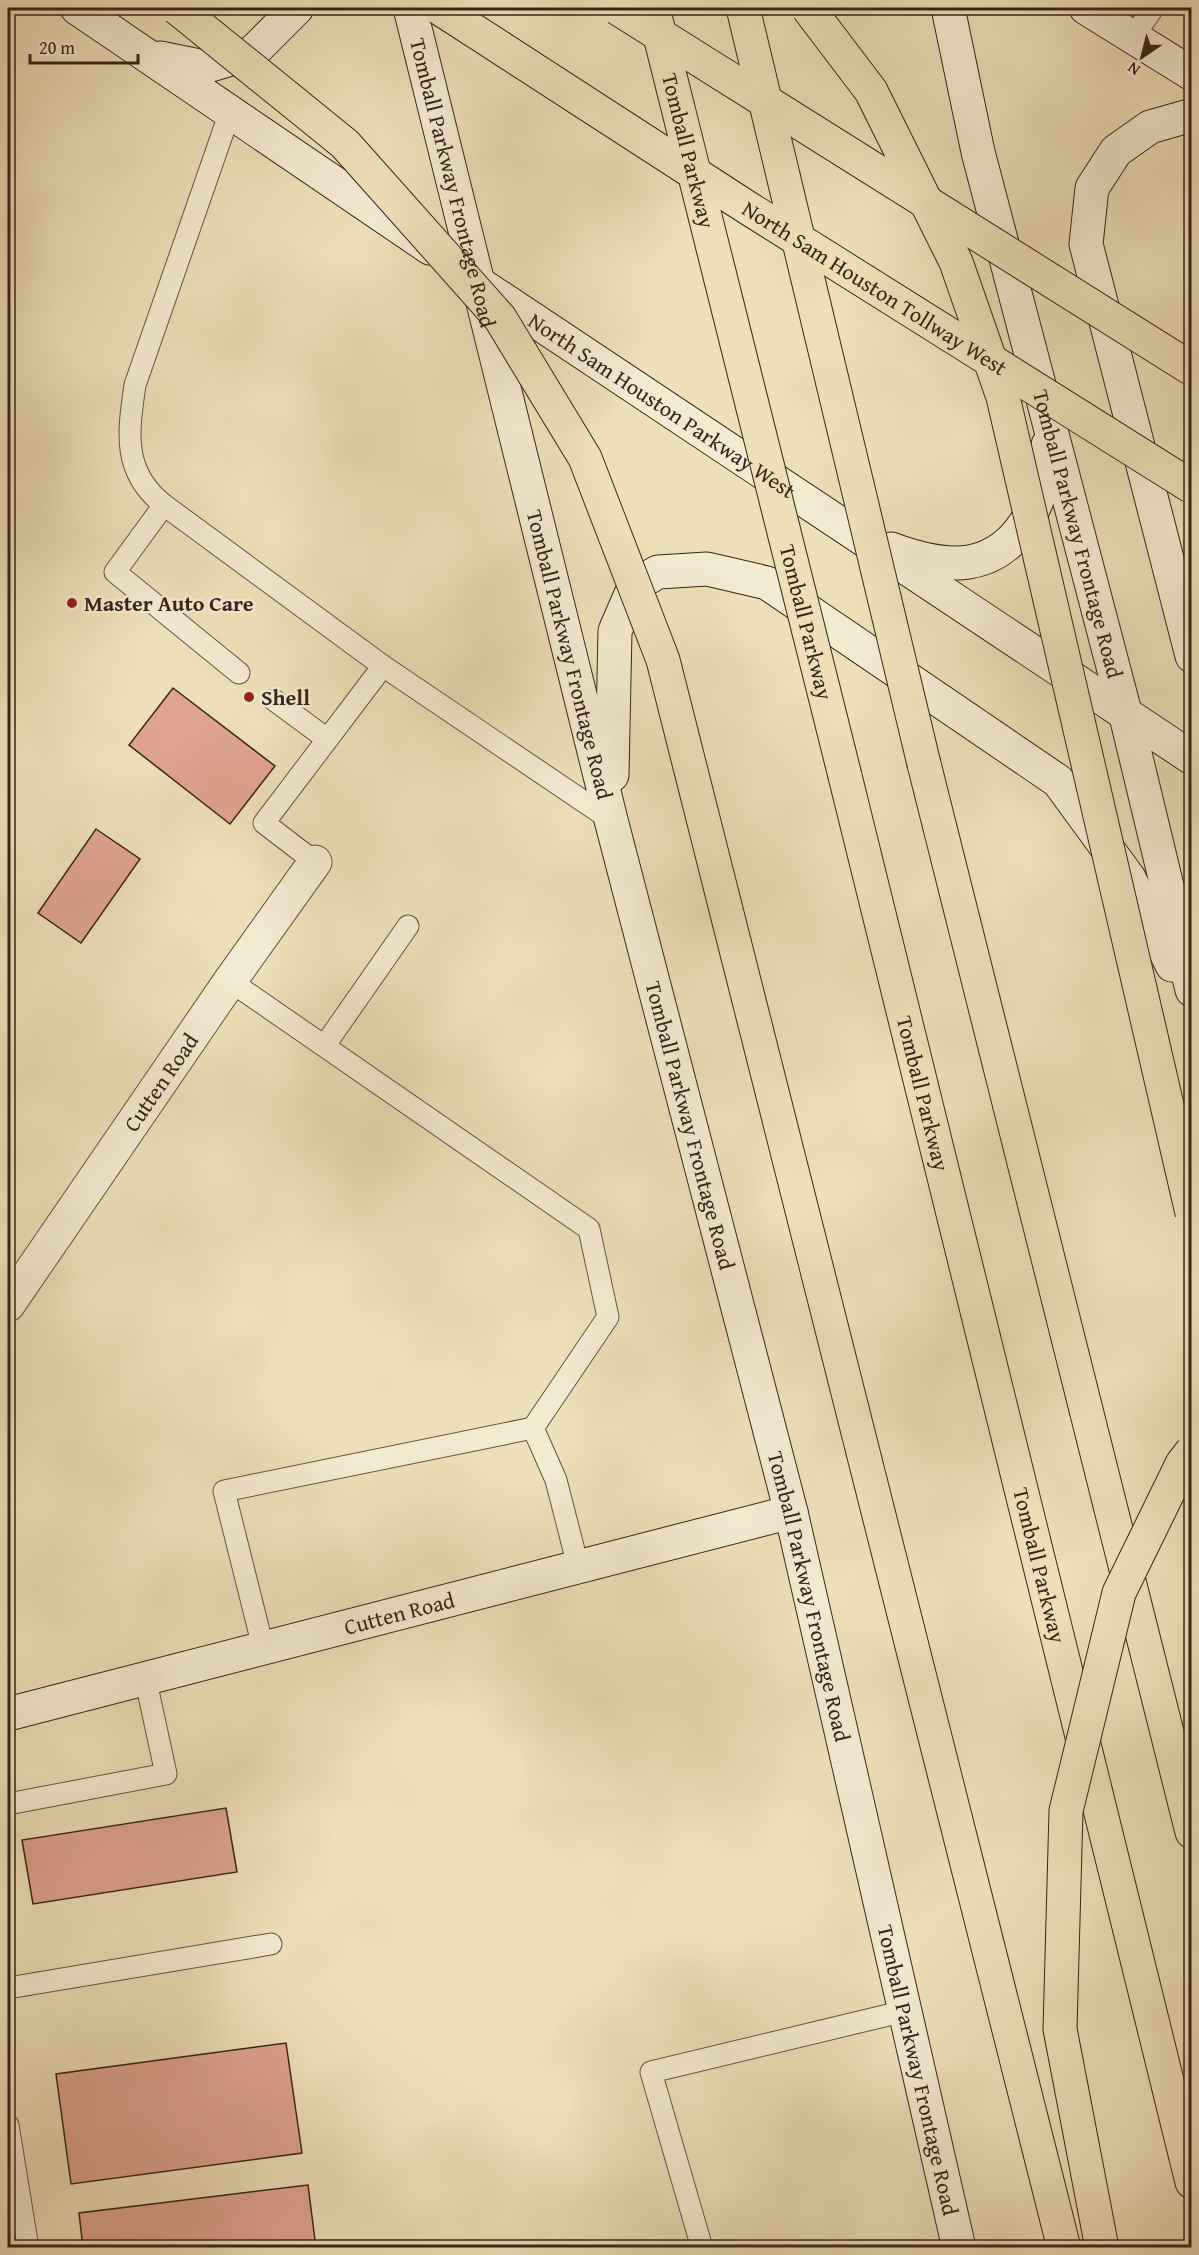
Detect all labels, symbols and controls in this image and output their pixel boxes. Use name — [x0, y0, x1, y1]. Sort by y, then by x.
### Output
scale bar — [30, 27, 138, 65]
north arrow — [1112, 27, 1172, 87]
text: 20 m — [39, 34, 75, 61]
street label: Tomball Parkway Frontage Road — [402, 35, 505, 331]
text: N — [1122, 56, 1145, 82]
street label: Tomball Parkway — [654, 70, 723, 232]
street label: North Sam Houston Tollway West — [736, 192, 1014, 383]
street label: North Sam Houston Parkway West — [522, 305, 802, 506]
street label: Tomball Parkway Frontage Road — [1025, 386, 1131, 682]
street label: Tomball Parkway Frontage Road — [519, 506, 621, 803]
street label: Tomball Parkway — [772, 541, 841, 703]
place label: Master Auto Care — [84, 587, 254, 619]
marker: Master Auto Care — [65, 596, 79, 610]
place label: Shell — [261, 681, 310, 713]
marker: Shell — [242, 690, 256, 704]
street label: Tomball Parkway Frontage Road — [638, 977, 743, 1273]
street label: Tomball Parkway — [889, 1013, 958, 1174]
street label: Cutten Road — [115, 1026, 206, 1138]
street label: Tomball Parkway Frontage Road — [760, 1448, 859, 1745]
street label: Tomball Parkway — [1005, 1484, 1074, 1646]
street label: Cutten Road — [340, 1583, 458, 1643]
street label: Tomball Parkway Frontage Road — [870, 1922, 967, 2219]

